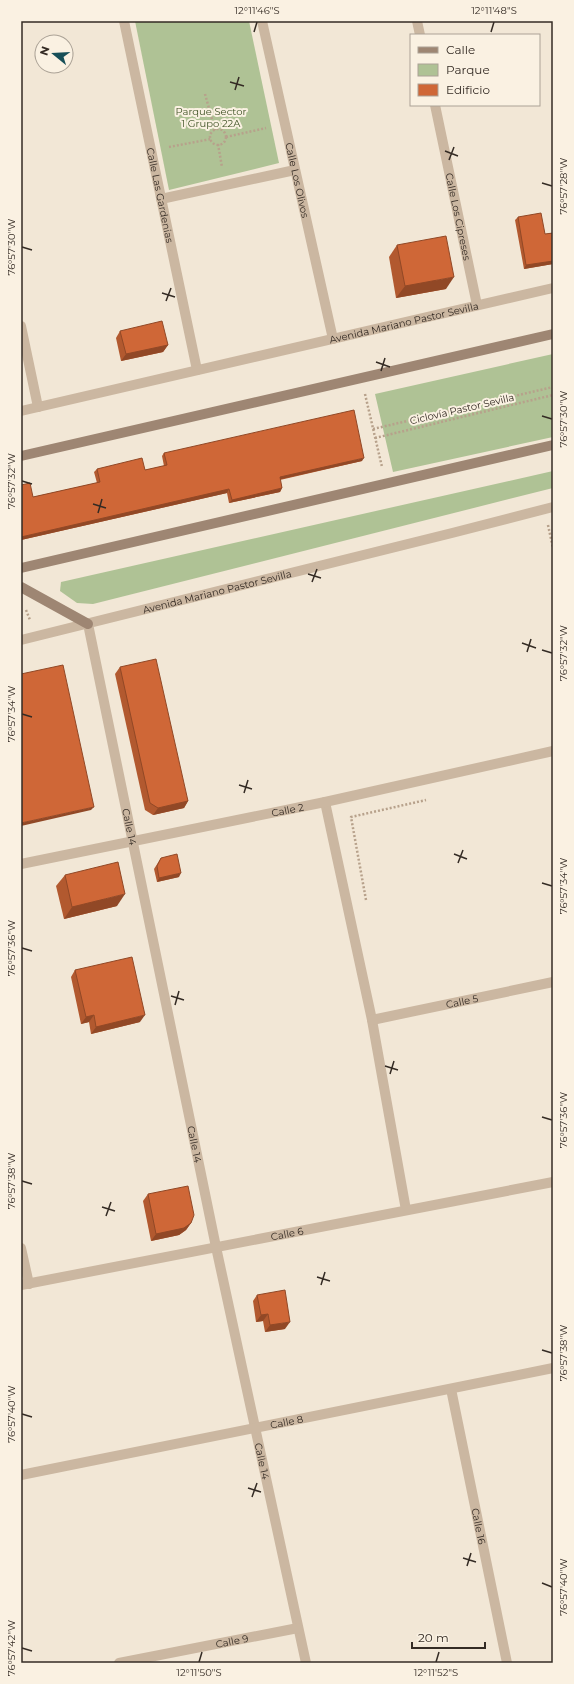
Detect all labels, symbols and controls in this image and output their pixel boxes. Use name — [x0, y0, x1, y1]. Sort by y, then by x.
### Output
text: 12°11'46"S — [234, 4, 280, 17]
text: 12°11'48"S — [471, 4, 517, 17]
north arrow — [34, 34, 74, 74]
legend — [410, 34, 540, 106]
text: Calle — [446, 42, 475, 57]
text: N — [36, 45, 53, 57]
text: Parque — [446, 62, 490, 77]
text: Edificio — [446, 82, 490, 97]
park label: Parque Sector 1 Grupo 22A — [175, 105, 247, 130]
street label: Calle Los Olivos — [283, 141, 312, 219]
street label: Calle Las Gardenias — [144, 146, 177, 244]
text: 76°57'28"W — [557, 158, 570, 214]
street label: Calle Los Cipreses — [443, 172, 474, 262]
text: 76°57'30"W — [5, 219, 18, 275]
street label: Avenida Mariano Pastor Sevilla — [328, 299, 480, 346]
street label: Ciclovía Pastor Sevilla — [408, 391, 516, 427]
text: 76°57'30"W — [557, 391, 570, 447]
text: 76°57'32"W — [5, 453, 18, 509]
street label: Avenida Mariano Pastor Sevilla — [141, 567, 293, 616]
text: 76°57'32"W — [557, 625, 570, 681]
text: 76°57'34"W — [5, 686, 18, 742]
street label: Calle 2 — [270, 800, 305, 819]
street label: Calle 14 — [120, 807, 140, 847]
text: 76°57'34"W — [557, 858, 570, 914]
text: 76°57'36"W — [5, 920, 18, 976]
street label: Calle 5 — [445, 991, 480, 1011]
text: 76°57'36"W — [557, 1092, 570, 1148]
street label: Calle 14 — [185, 1125, 205, 1164]
text: 76°57'38"W — [5, 1153, 18, 1209]
street label: Calle 6 — [270, 1224, 305, 1243]
text: 76°57'38"W — [557, 1325, 570, 1381]
text: 76°57'40"W — [5, 1385, 18, 1443]
street label: Calle 8 — [269, 1412, 304, 1431]
street label: Calle 14 — [252, 1441, 273, 1481]
street label: Calle 16 — [469, 1507, 489, 1545]
text: 76°57'40"W — [557, 1558, 570, 1616]
text: 76°57'42"W — [5, 1620, 18, 1676]
scale bar — [412, 1624, 485, 1650]
text: 20 m — [418, 1630, 449, 1645]
street label: Calle 9 — [214, 1631, 249, 1650]
text: 12°11'50"S — [176, 1666, 222, 1679]
text: 12°11'52"S — [414, 1666, 458, 1679]

